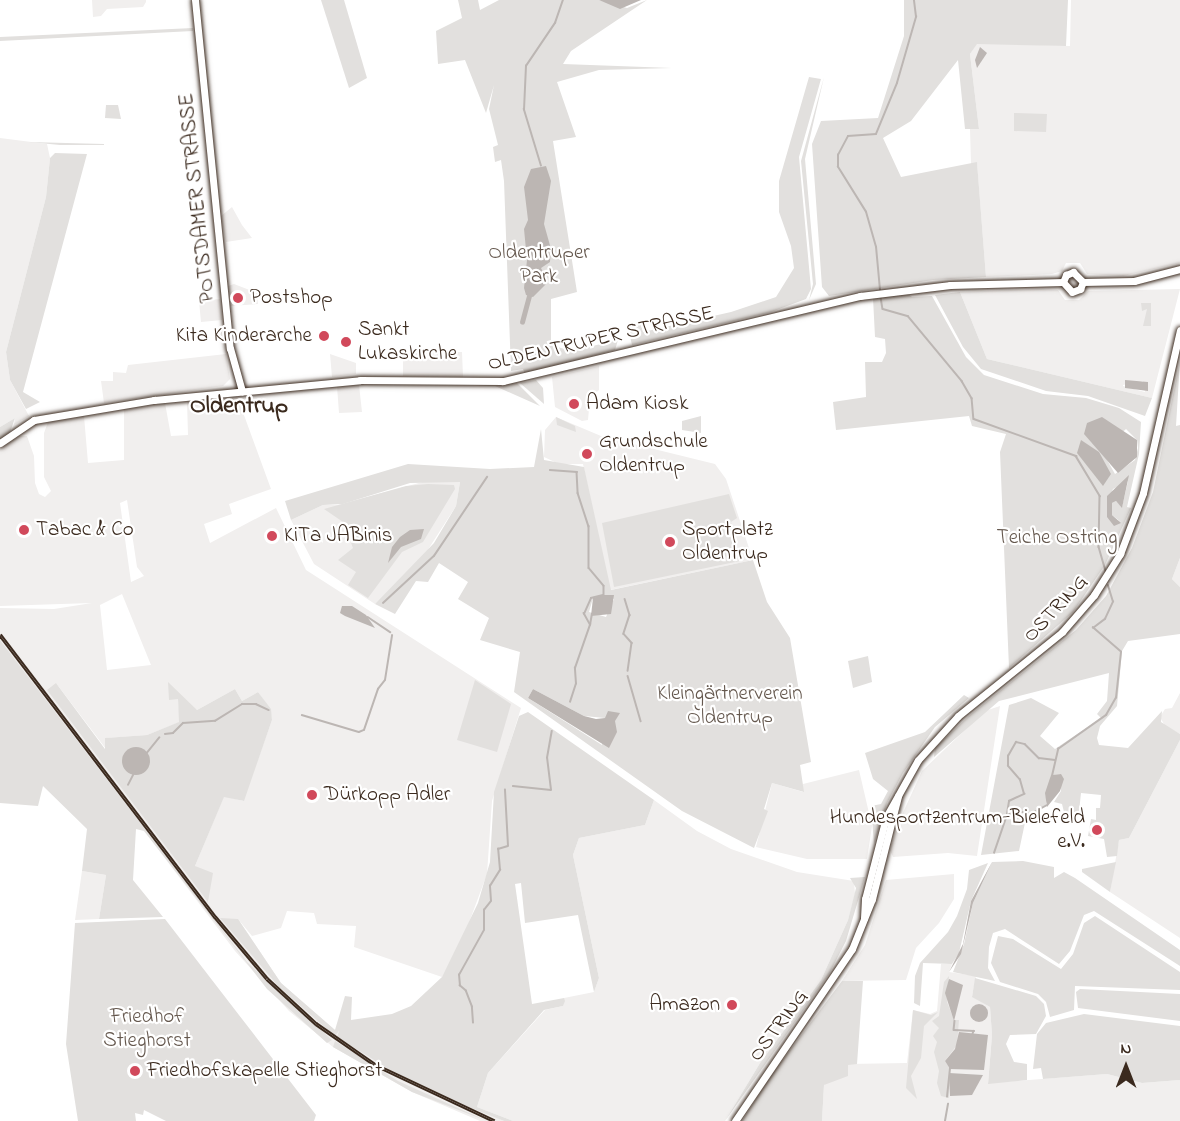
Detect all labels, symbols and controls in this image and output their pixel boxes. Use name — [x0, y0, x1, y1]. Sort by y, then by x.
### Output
street label: POTSDAMER STRASSE — [174, 92, 222, 304]
park label: Oldentruper Park — [488, 240, 590, 290]
place label: Postshop — [250, 285, 333, 311]
marker: Postshop — [231, 291, 245, 305]
street label: OLDENTRUPER STRASSE — [486, 301, 716, 377]
place label: Sankt Lukaskirche — [358, 317, 457, 367]
place label: Kita Kinderarche — [176, 323, 312, 349]
marker: Kita Kinderarche — [317, 329, 331, 343]
marker: Sankt Lukaskirche — [339, 335, 353, 349]
place label: Adam Kiosk — [586, 391, 688, 417]
district label: Oldentrup — [190, 393, 288, 421]
marker: Adam Kiosk — [567, 397, 581, 411]
place label: Grundschule Oldentrup — [599, 429, 708, 479]
marker: Grundschule Oldentrup — [580, 447, 594, 461]
place label: Tabac & Co — [36, 517, 134, 543]
place label: Sportplatz Oldentrup — [682, 517, 773, 567]
marker: Tabac & Co — [17, 523, 31, 537]
place label: KiTa JABinis — [284, 523, 393, 549]
park label: Teiche Ostring — [997, 525, 1117, 551]
marker: KiTa JABinis — [265, 529, 279, 543]
marker: Sportplatz Oldentrup — [663, 535, 677, 549]
street label: OSTRING — [1018, 570, 1094, 648]
park label: Kleingärtnerverein Oldentrup — [657, 681, 803, 731]
place label: Dürkopp Adler — [324, 782, 450, 808]
marker: Dürkopp Adler — [305, 788, 319, 802]
place label: Hundesportzentrum-Bielefeld e.V. — [830, 805, 1085, 855]
marker: Hundesportzentrum-Bielefeld e.V. — [1090, 823, 1104, 837]
street label: OSTRING — [744, 985, 814, 1067]
place label: Amazon — [649, 992, 720, 1018]
marker: Amazon — [725, 998, 739, 1012]
park label: Friedhof Stieghorst — [103, 1004, 191, 1054]
north arrow — [1096, 1037, 1156, 1097]
text: N — [1121, 1037, 1131, 1061]
place label: Friedhofskapelle Stieghorst — [147, 1058, 382, 1084]
marker: Friedhofskapelle Stieghorst — [128, 1064, 142, 1078]

